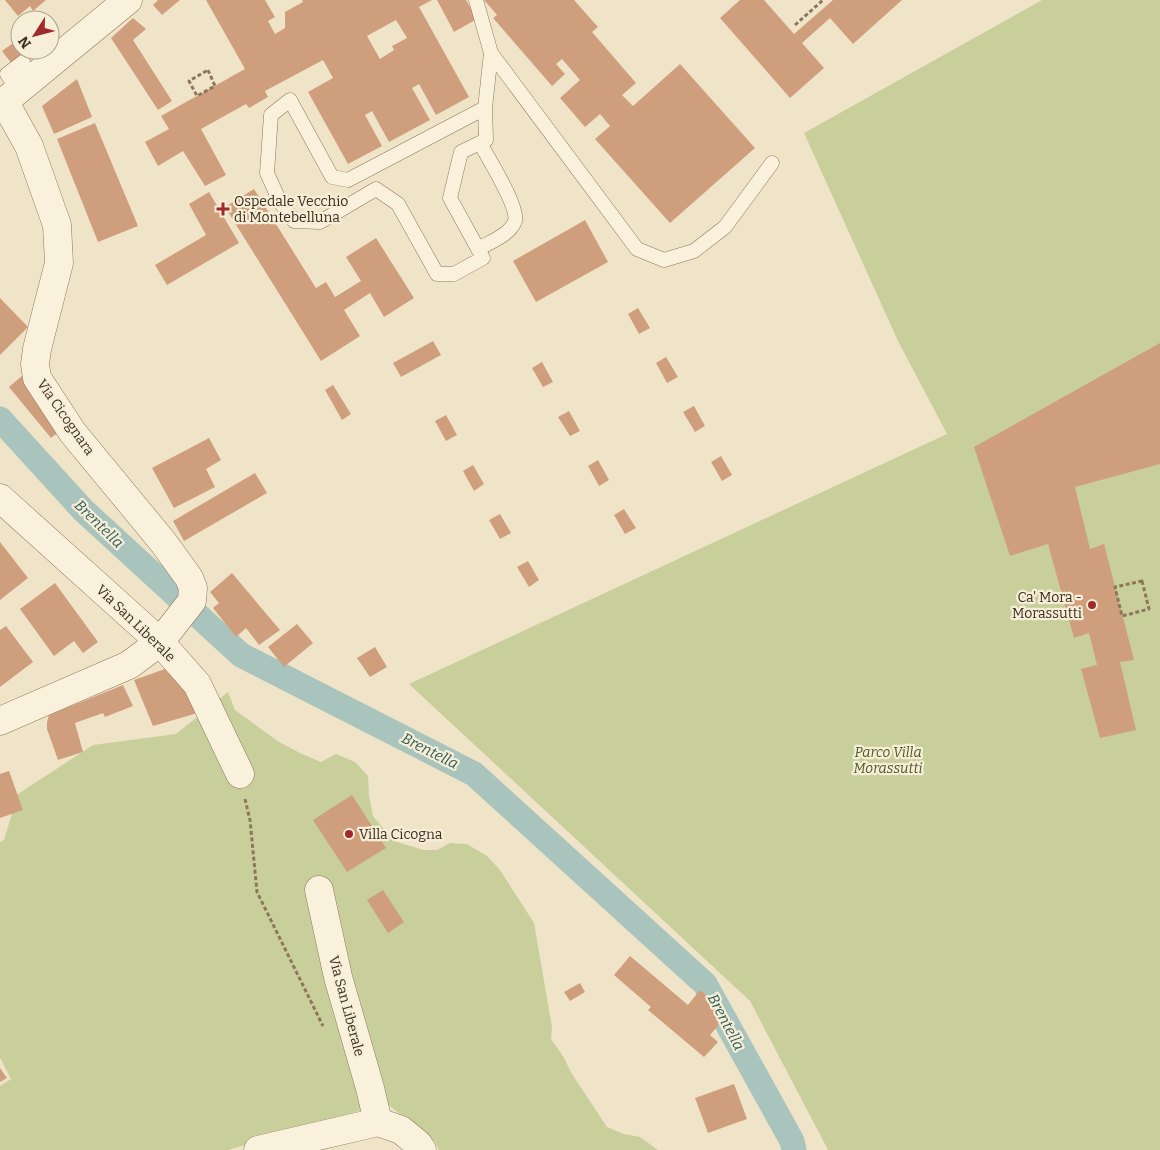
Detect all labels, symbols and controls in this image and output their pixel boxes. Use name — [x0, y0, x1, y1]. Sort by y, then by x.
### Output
north arrow — [10, 10, 60, 60]
text: N — [15, 33, 35, 52]
place label: Ospedale Vecchio di Montebelluna — [234, 193, 348, 226]
marker: Ospedale Vecchio di Montebelluna — [216, 202, 230, 216]
street label: Via Cicognara — [33, 376, 98, 459]
water label: Brentella — [71, 496, 127, 552]
street label: Via San Liberale — [93, 581, 179, 665]
place label: Ca' Mora - Morassutti — [1012, 589, 1082, 622]
marker: Ca' Mora - Morassutti — [1086, 599, 1098, 611]
water label: Brentella — [399, 729, 461, 773]
park label: Parco Villa Morassutti — [853, 744, 923, 777]
place label: Villa Cicogna — [359, 826, 443, 843]
marker: Villa Cicogna — [343, 828, 355, 840]
street label: Via San Liberale — [325, 954, 368, 1058]
water label: Brentella — [704, 991, 748, 1053]

